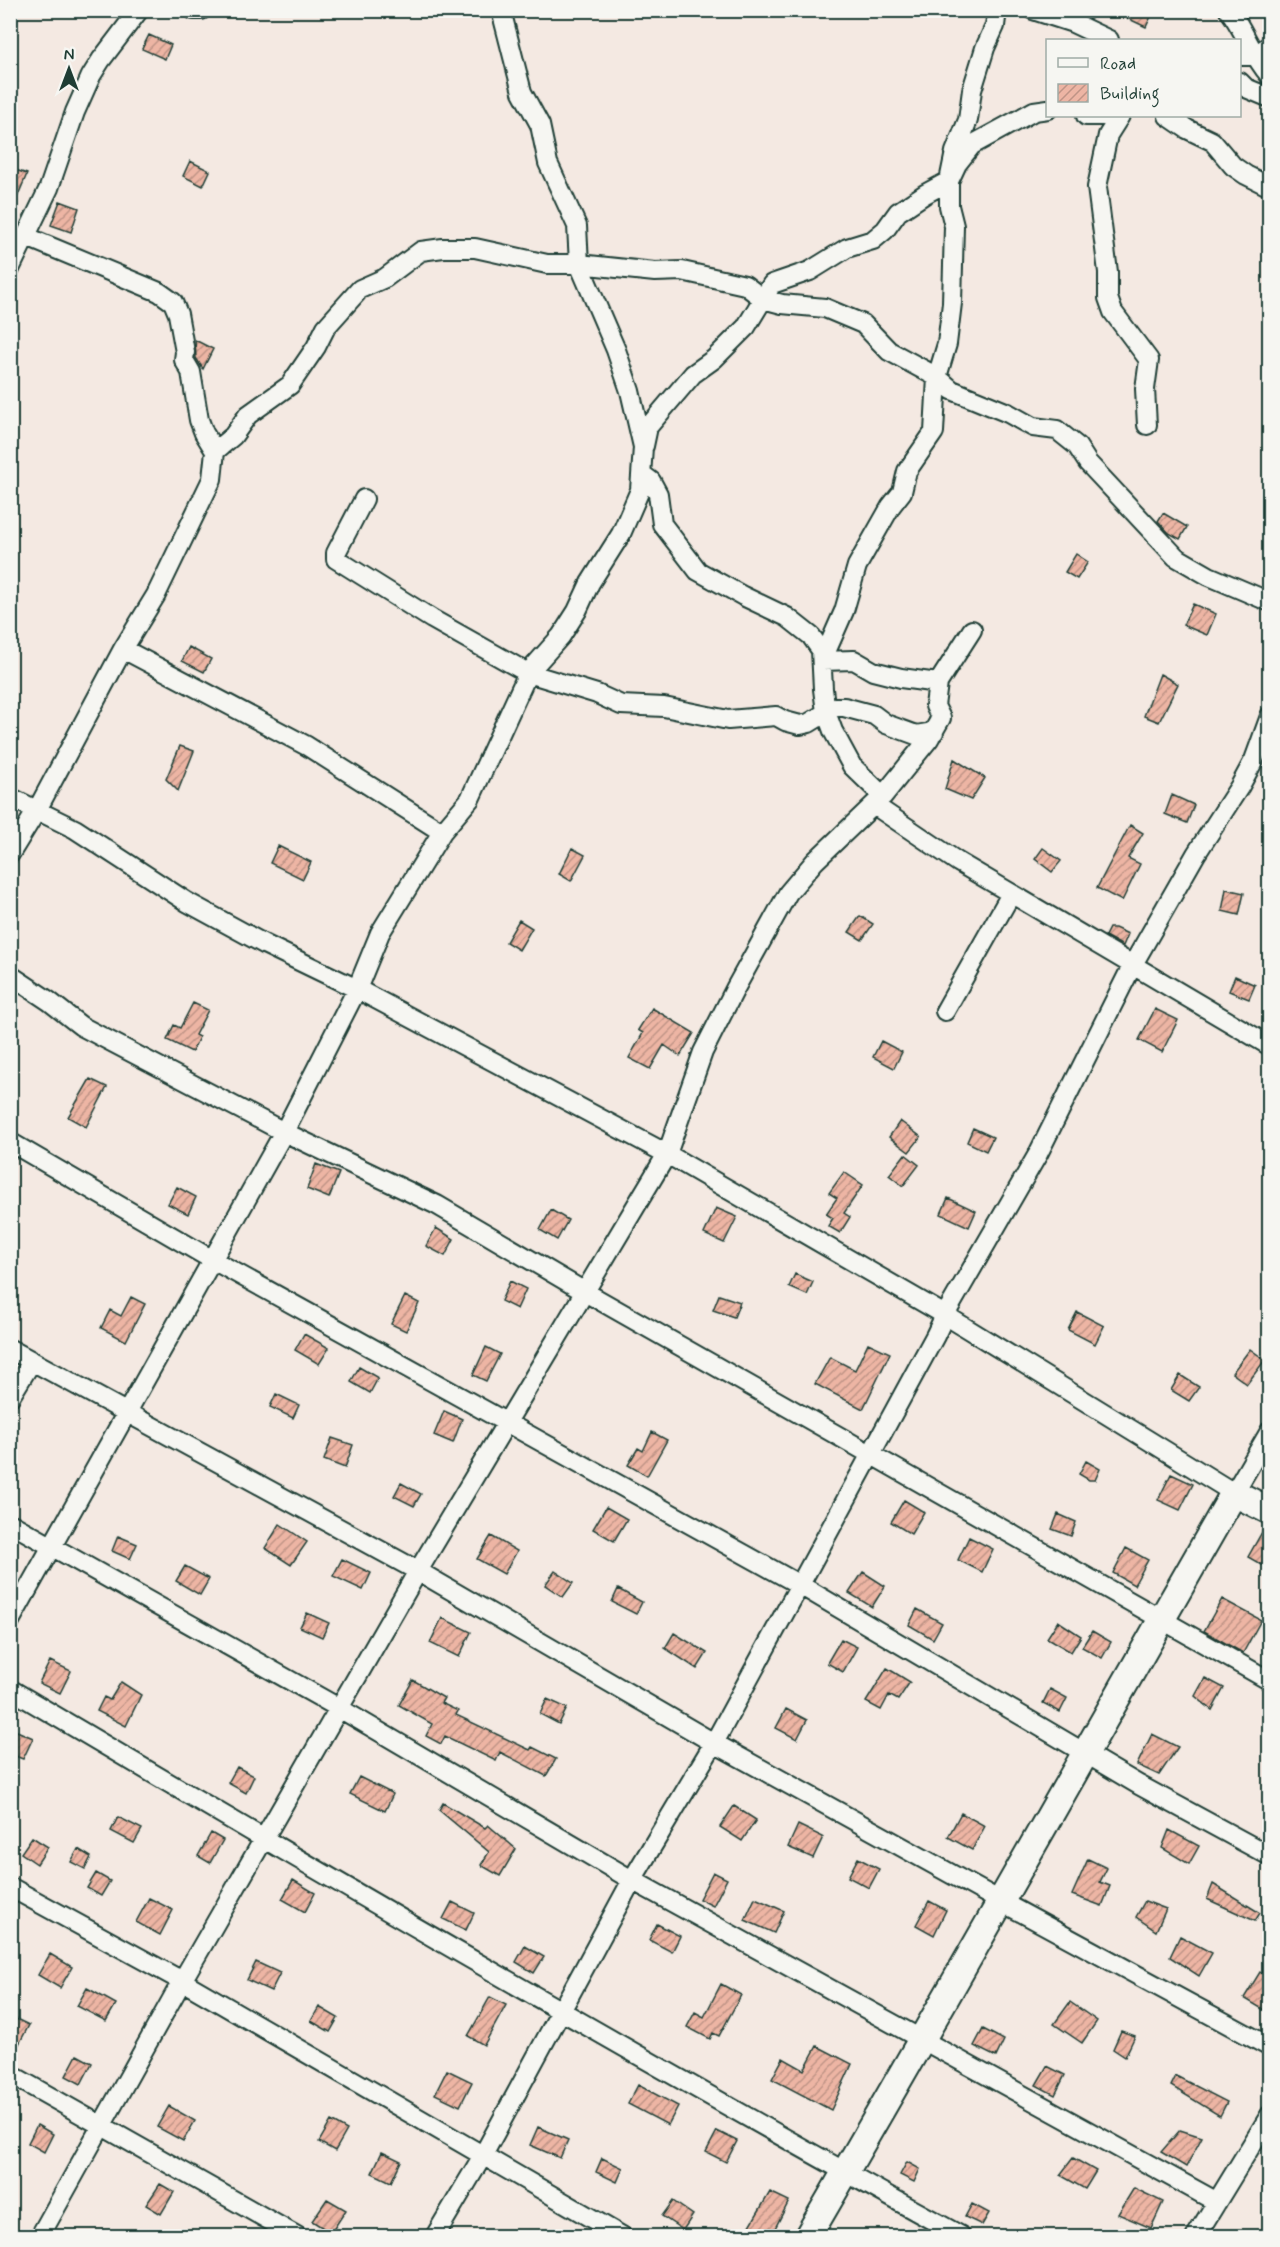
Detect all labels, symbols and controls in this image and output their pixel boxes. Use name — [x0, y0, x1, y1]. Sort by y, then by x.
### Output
north arrow — [39, 39, 99, 99]
legend — [1046, 39, 1241, 117]
text: N — [64, 45, 74, 66]
text: Road — [1100, 52, 1136, 76]
text: Building — [1100, 82, 1160, 108]

